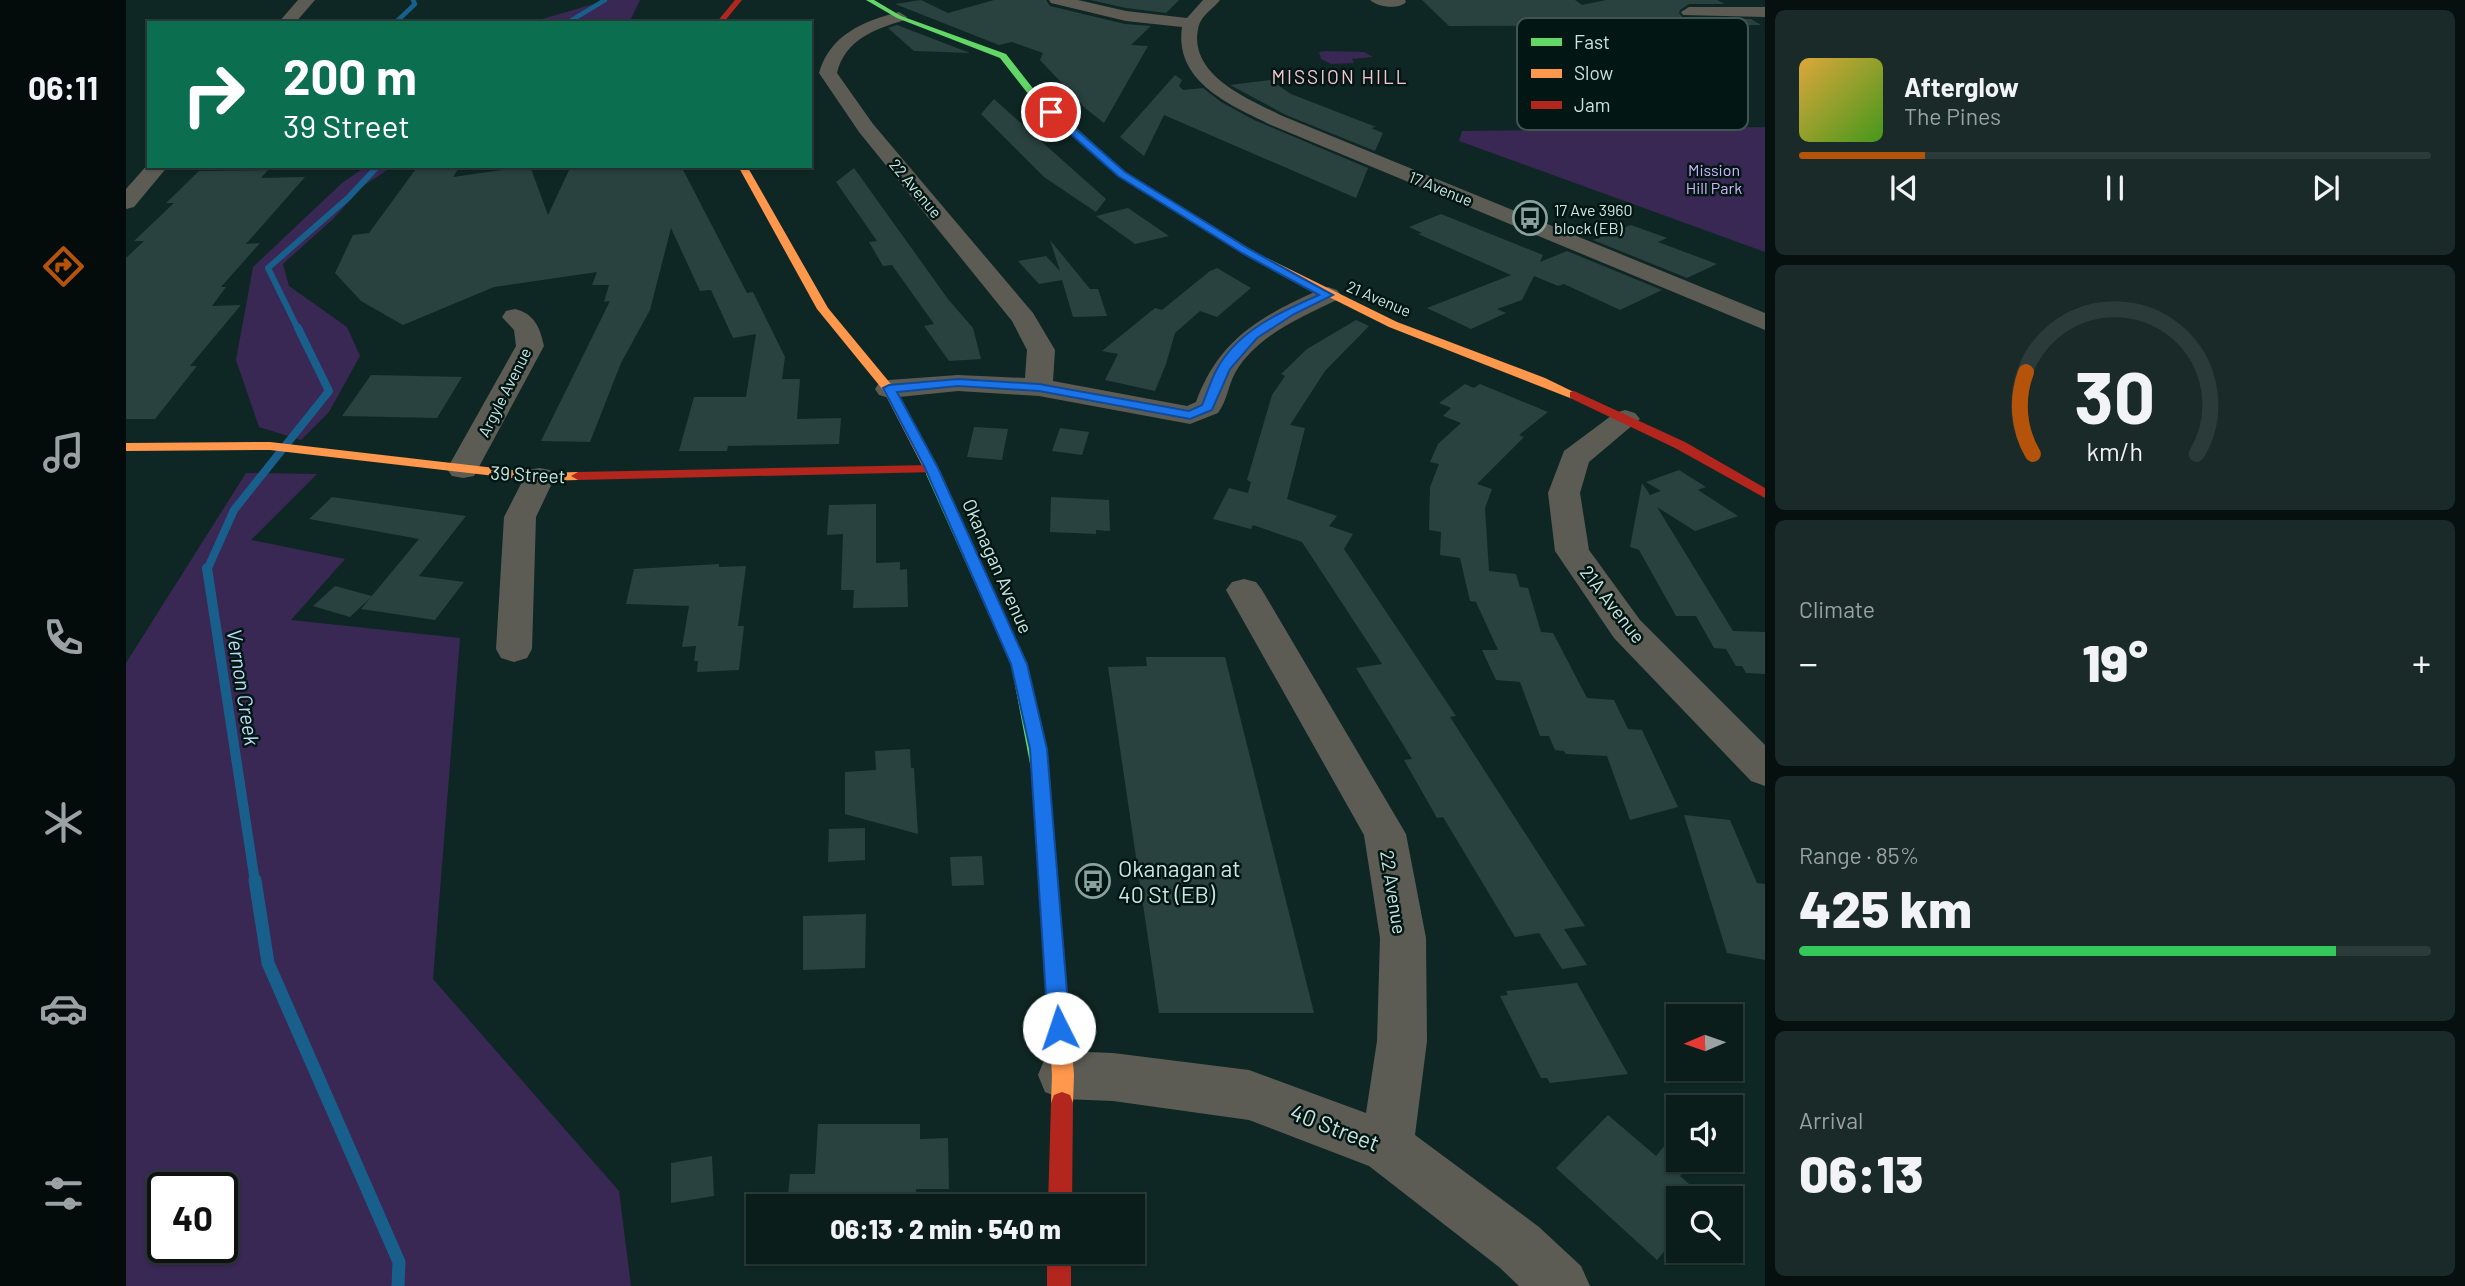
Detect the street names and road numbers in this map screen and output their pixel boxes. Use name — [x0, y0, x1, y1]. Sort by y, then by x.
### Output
street label: 22 Avenue — [886, 155, 946, 221]
street label: 17 Avenue — [1406, 167, 1476, 209]
street label: 21 Avenue — [1344, 276, 1414, 320]
street label: Argyle Avenue — [473, 344, 535, 440]
street label: 39 Street — [490, 461, 566, 487]
street label: Okanagan Avenue — [958, 495, 1038, 637]
street label: 21A Avenue — [1576, 561, 1650, 647]
street label: 22 Avenue — [1376, 848, 1412, 936]
street label: 40 Street — [1287, 1097, 1383, 1157]

